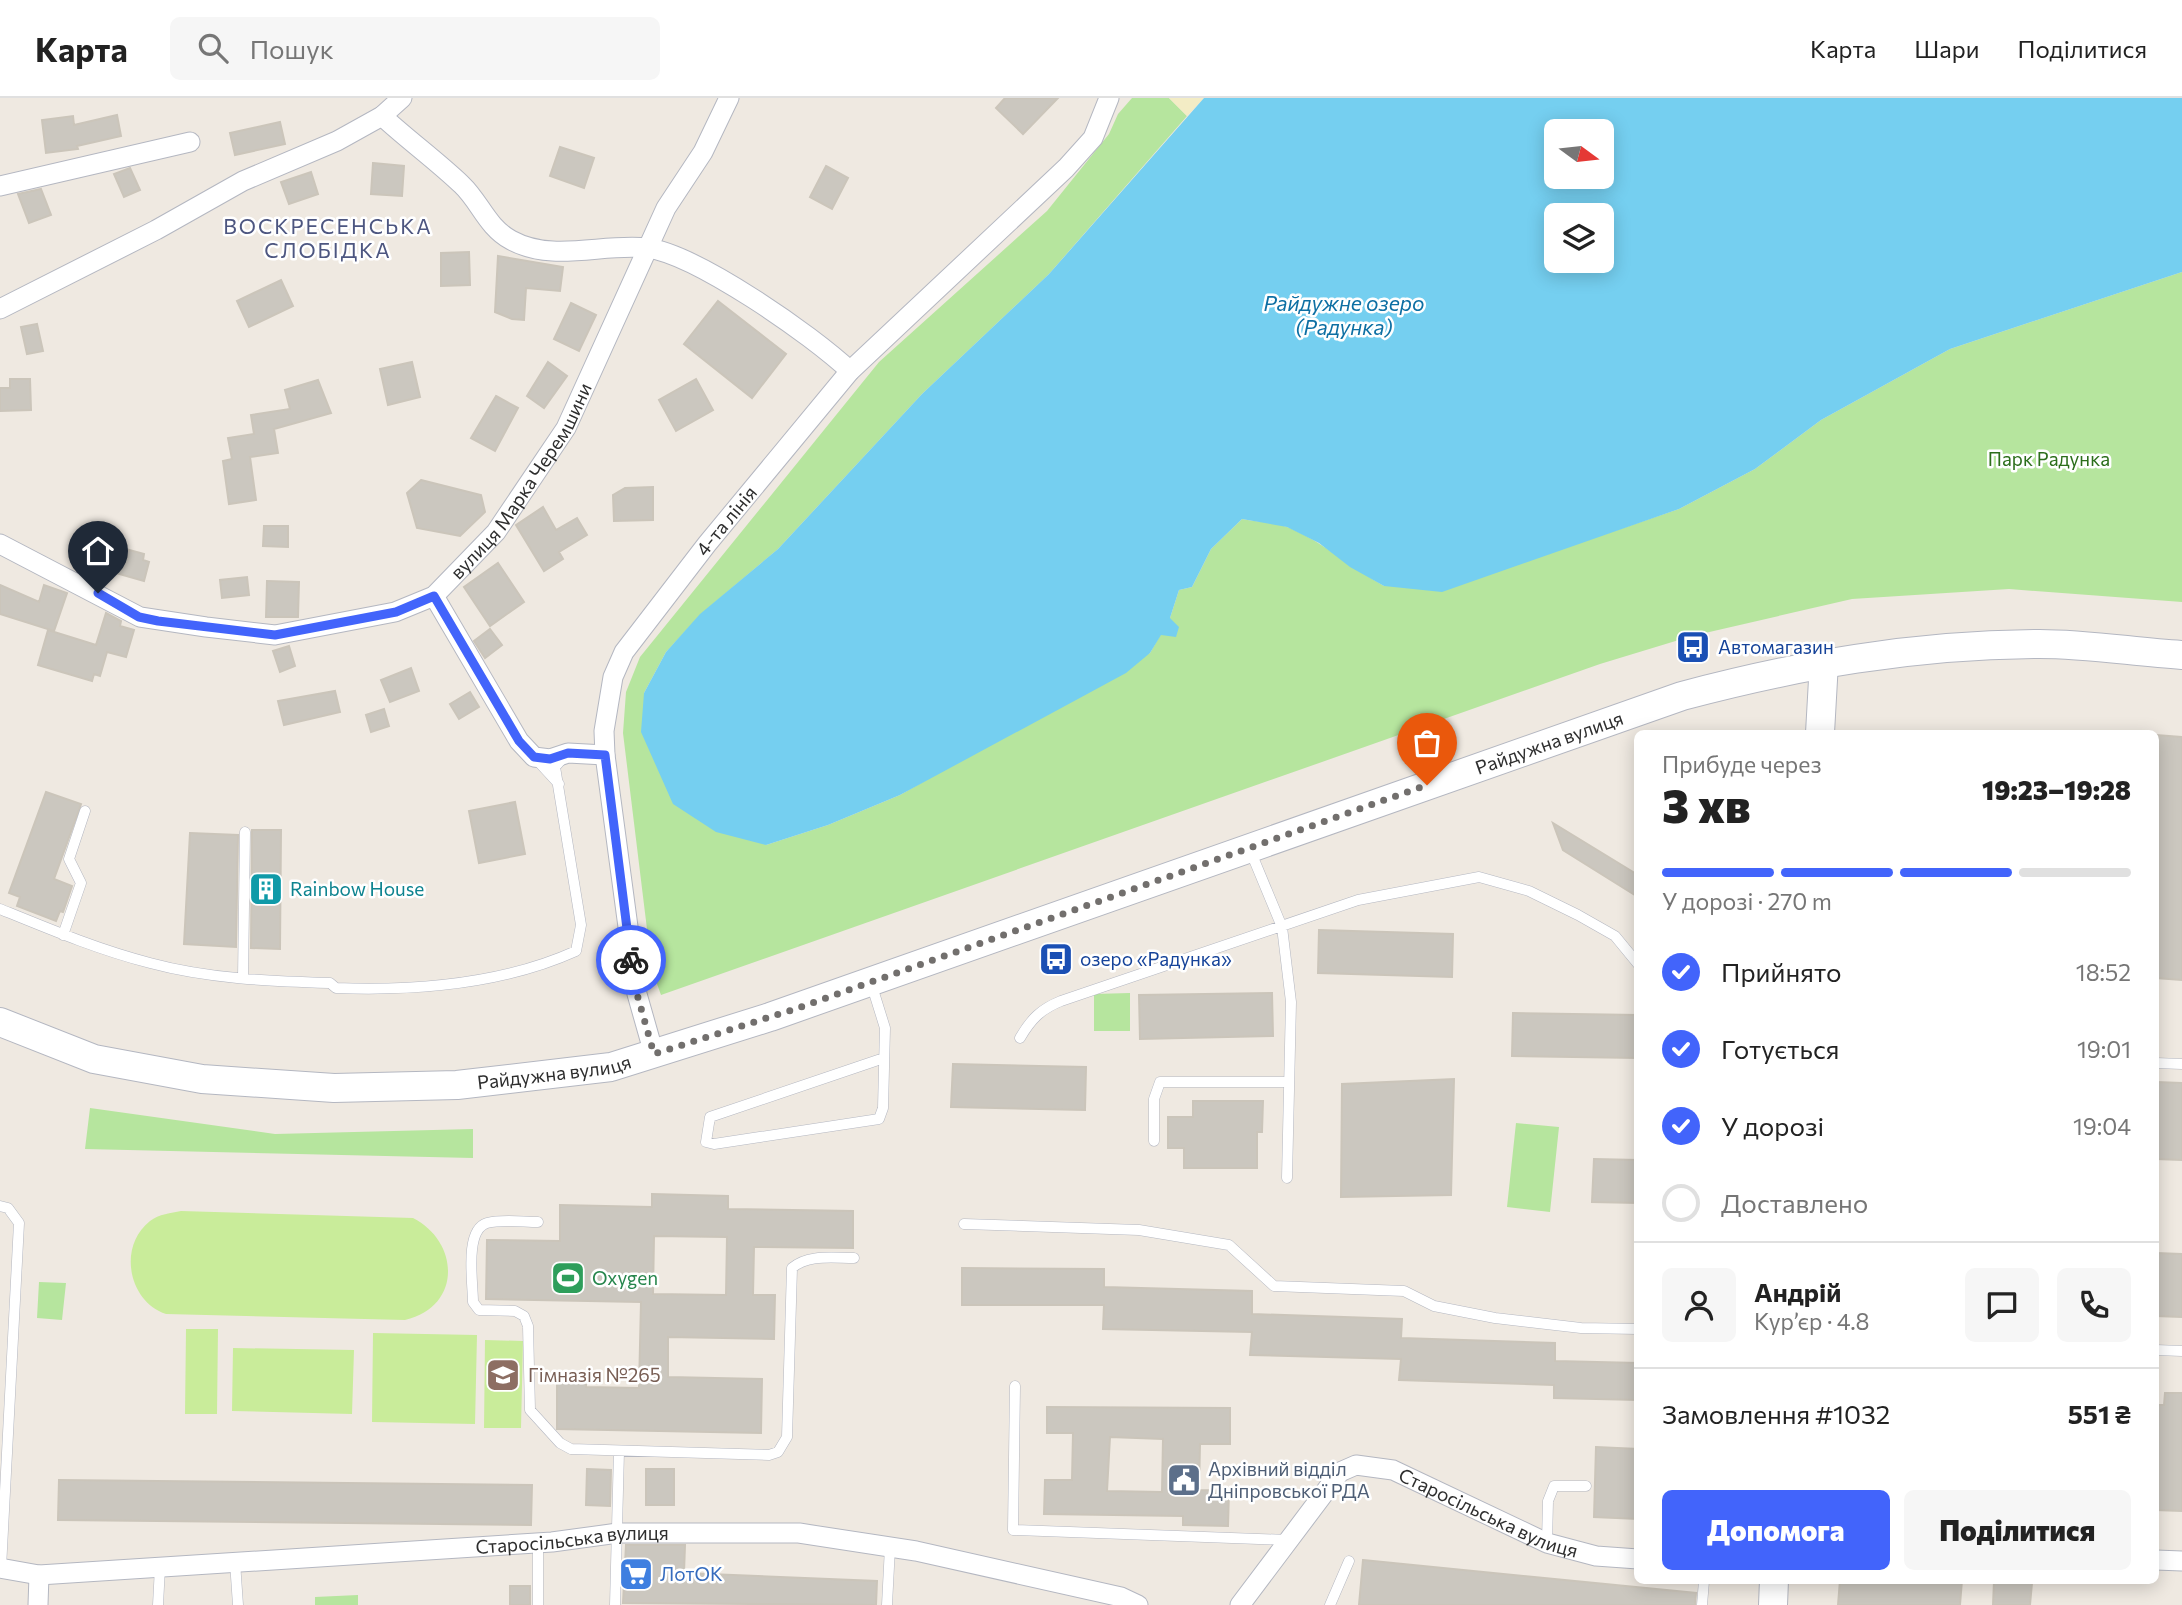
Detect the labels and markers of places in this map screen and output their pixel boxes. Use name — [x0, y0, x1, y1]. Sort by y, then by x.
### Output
pin — [68, 521, 128, 593]
bus stop icon: Автомагазин — [1674, 628, 1712, 666]
place label: Автомагазин — [1718, 635, 1834, 658]
pin — [1397, 713, 1457, 785]
building icon: Rainbow House — [247, 870, 285, 908]
place label: Rainbow House — [290, 877, 424, 900]
bus stop icon: озеро «Радунка» — [1037, 940, 1075, 978]
place label: озеро «Радунка» — [1080, 947, 1232, 970]
sports icon: Oxygen — [549, 1259, 587, 1297]
place label: Oxygen — [592, 1266, 658, 1289]
school or university icon: Гімназія №265 — [484, 1356, 522, 1394]
place label: Гімназія №265 — [528, 1363, 661, 1386]
place label: Архівний відділ Дніпровської РДА — [1208, 1457, 1370, 1502]
public building icon: Архівний відділ Дніпровської РДА — [1165, 1461, 1203, 1499]
supermarket icon: ЛотОК — [617, 1555, 655, 1593]
place label: ЛотОК — [660, 1562, 723, 1585]

